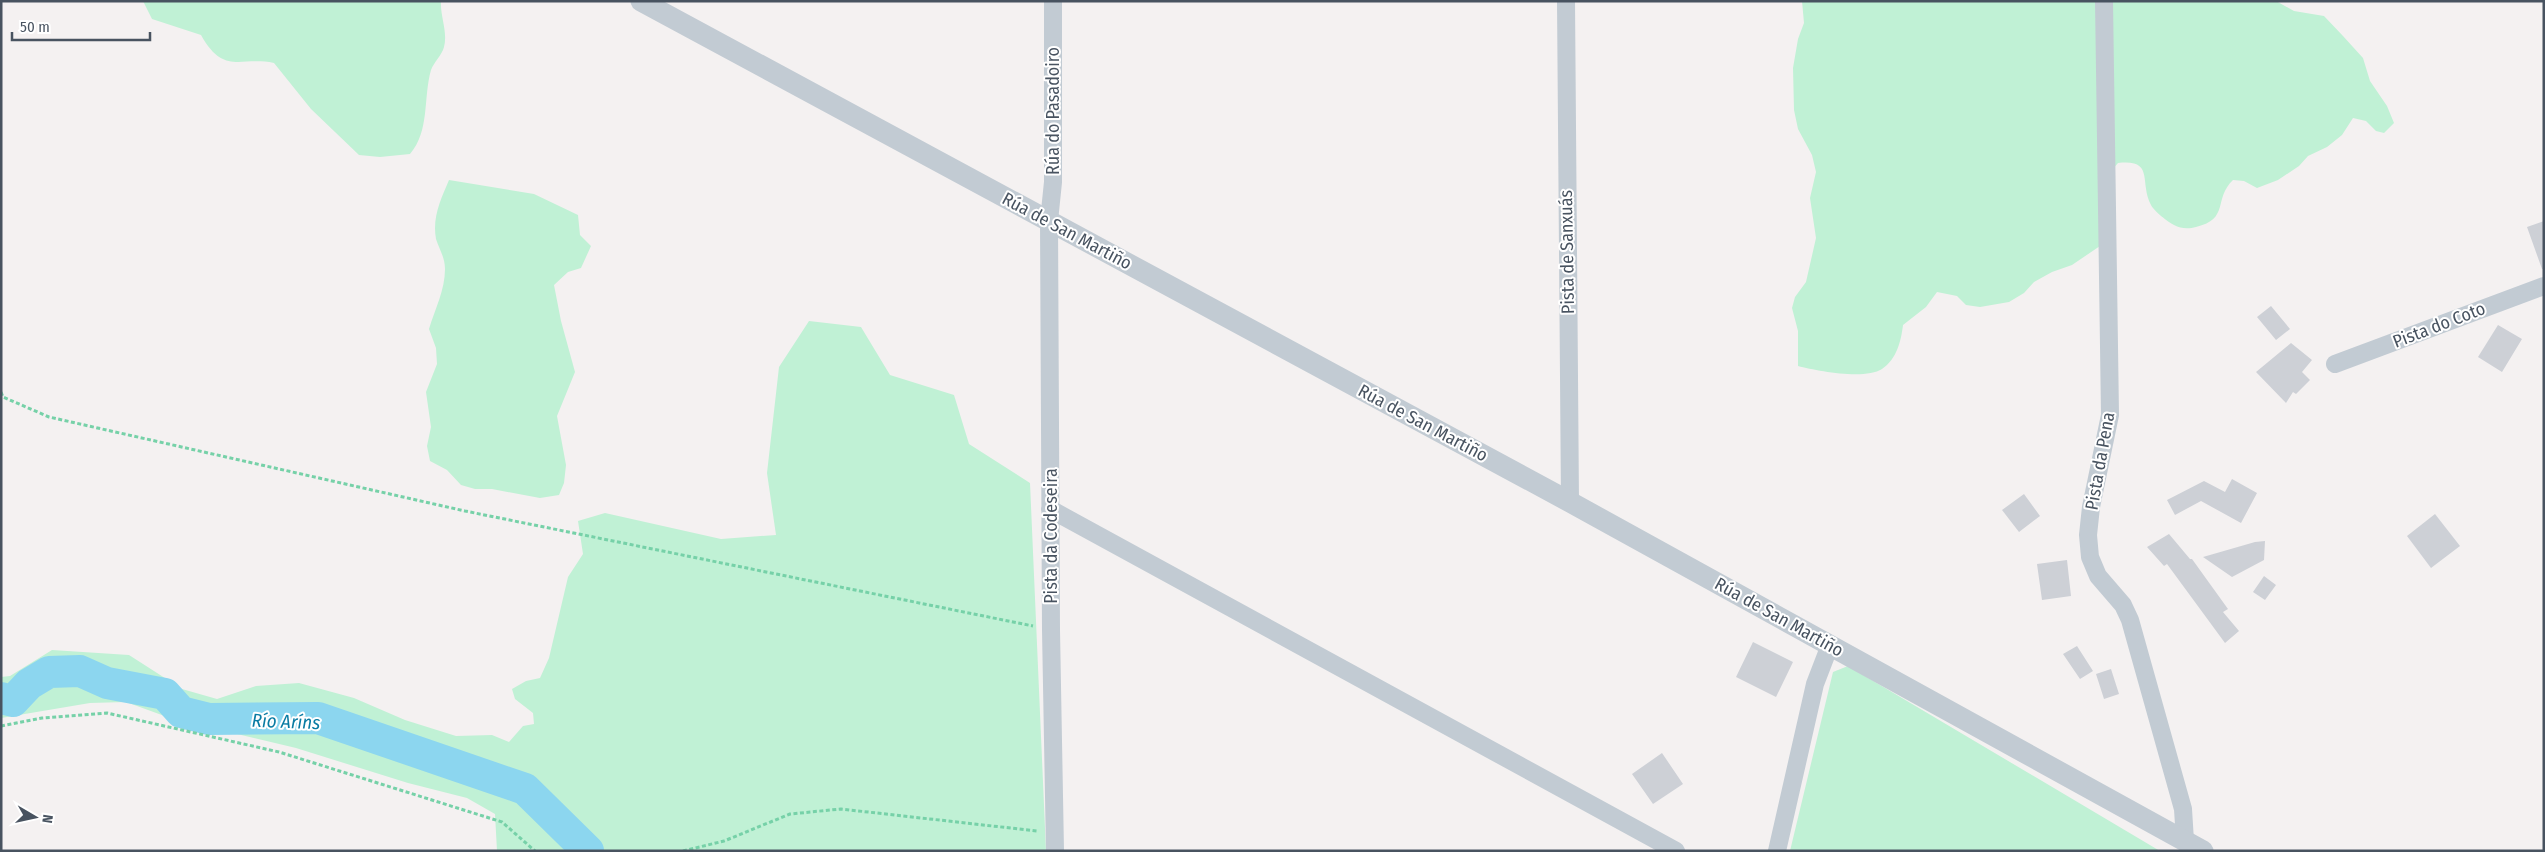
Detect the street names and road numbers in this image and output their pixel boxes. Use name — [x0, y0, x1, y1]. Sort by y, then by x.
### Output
street label: Rúa do Pasadoiro — [1042, 47, 1064, 175]
street label: Rúa de San Martiño — [998, 188, 1136, 274]
street label: Pista de Sanxuás — [1555, 190, 1579, 314]
street label: Pista do Coto — [2390, 297, 2488, 353]
street label: Rúa de San Martiño — [1354, 380, 1492, 466]
street label: Pista da Pena — [2081, 410, 2119, 512]
street label: Pista da Codeseira — [1040, 468, 1062, 604]
street label: Rúa de San Martiño — [1711, 573, 1847, 661]

